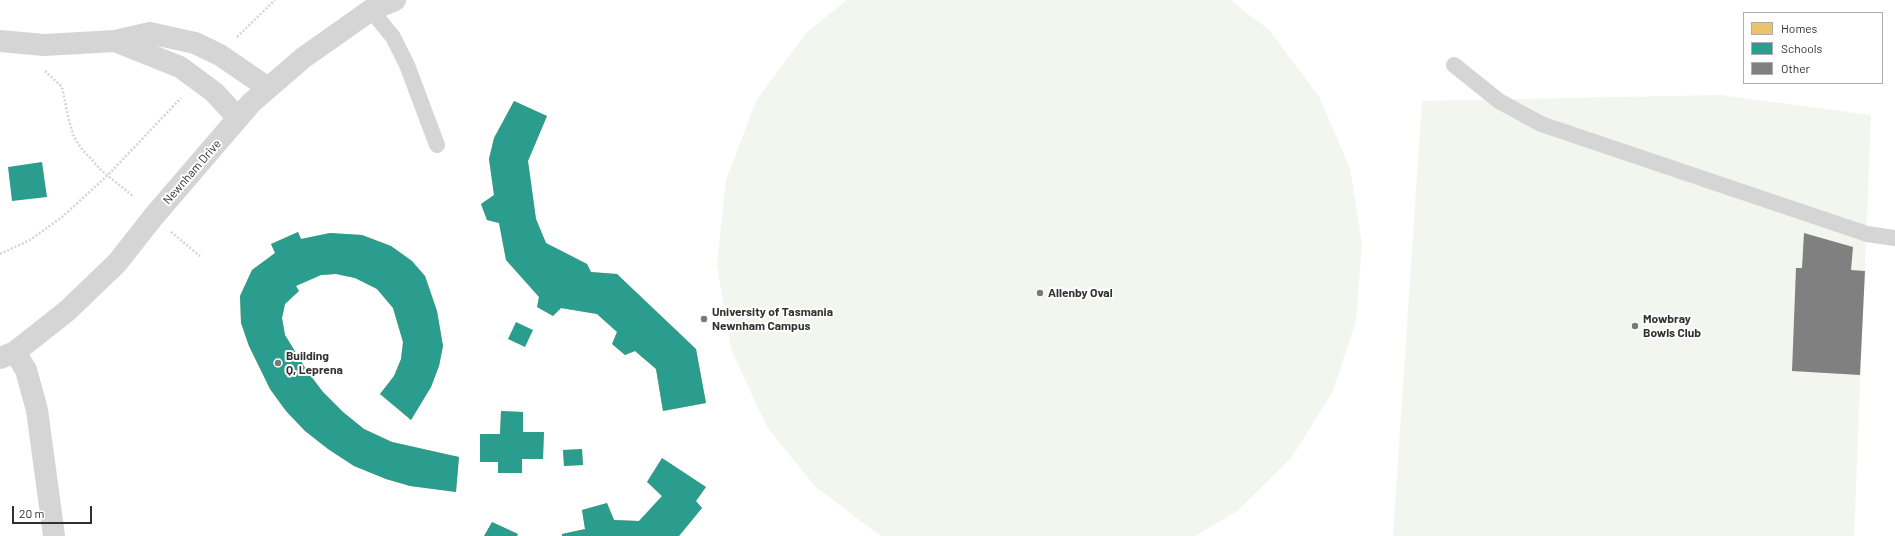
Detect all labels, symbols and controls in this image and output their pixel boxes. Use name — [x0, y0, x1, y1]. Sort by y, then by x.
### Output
legend — [1743, 12, 1883, 84]
text: Homes — [1781, 21, 1817, 35]
text: Schools — [1781, 41, 1822, 55]
text: Other — [1781, 61, 1810, 75]
street label: Newnham Drive — [160, 137, 224, 207]
place label: Allenby Oval — [1048, 286, 1113, 300]
marker: Allenby Oval — [1035, 288, 1045, 298]
place label: University of Tasmania Newnham Campus — [712, 305, 833, 333]
place label: Mowbray Bowls Club — [1643, 312, 1701, 340]
marker: University of Tasmania Newnham Campus — [699, 314, 709, 324]
marker: Mowbray Bowls Club — [1630, 321, 1640, 331]
place label: Building Q, Leprena — [286, 349, 343, 377]
marker: Building Q, Leprena — [273, 358, 283, 368]
scale bar — [14, 498, 94, 524]
text: 20 m — [19, 506, 45, 520]

